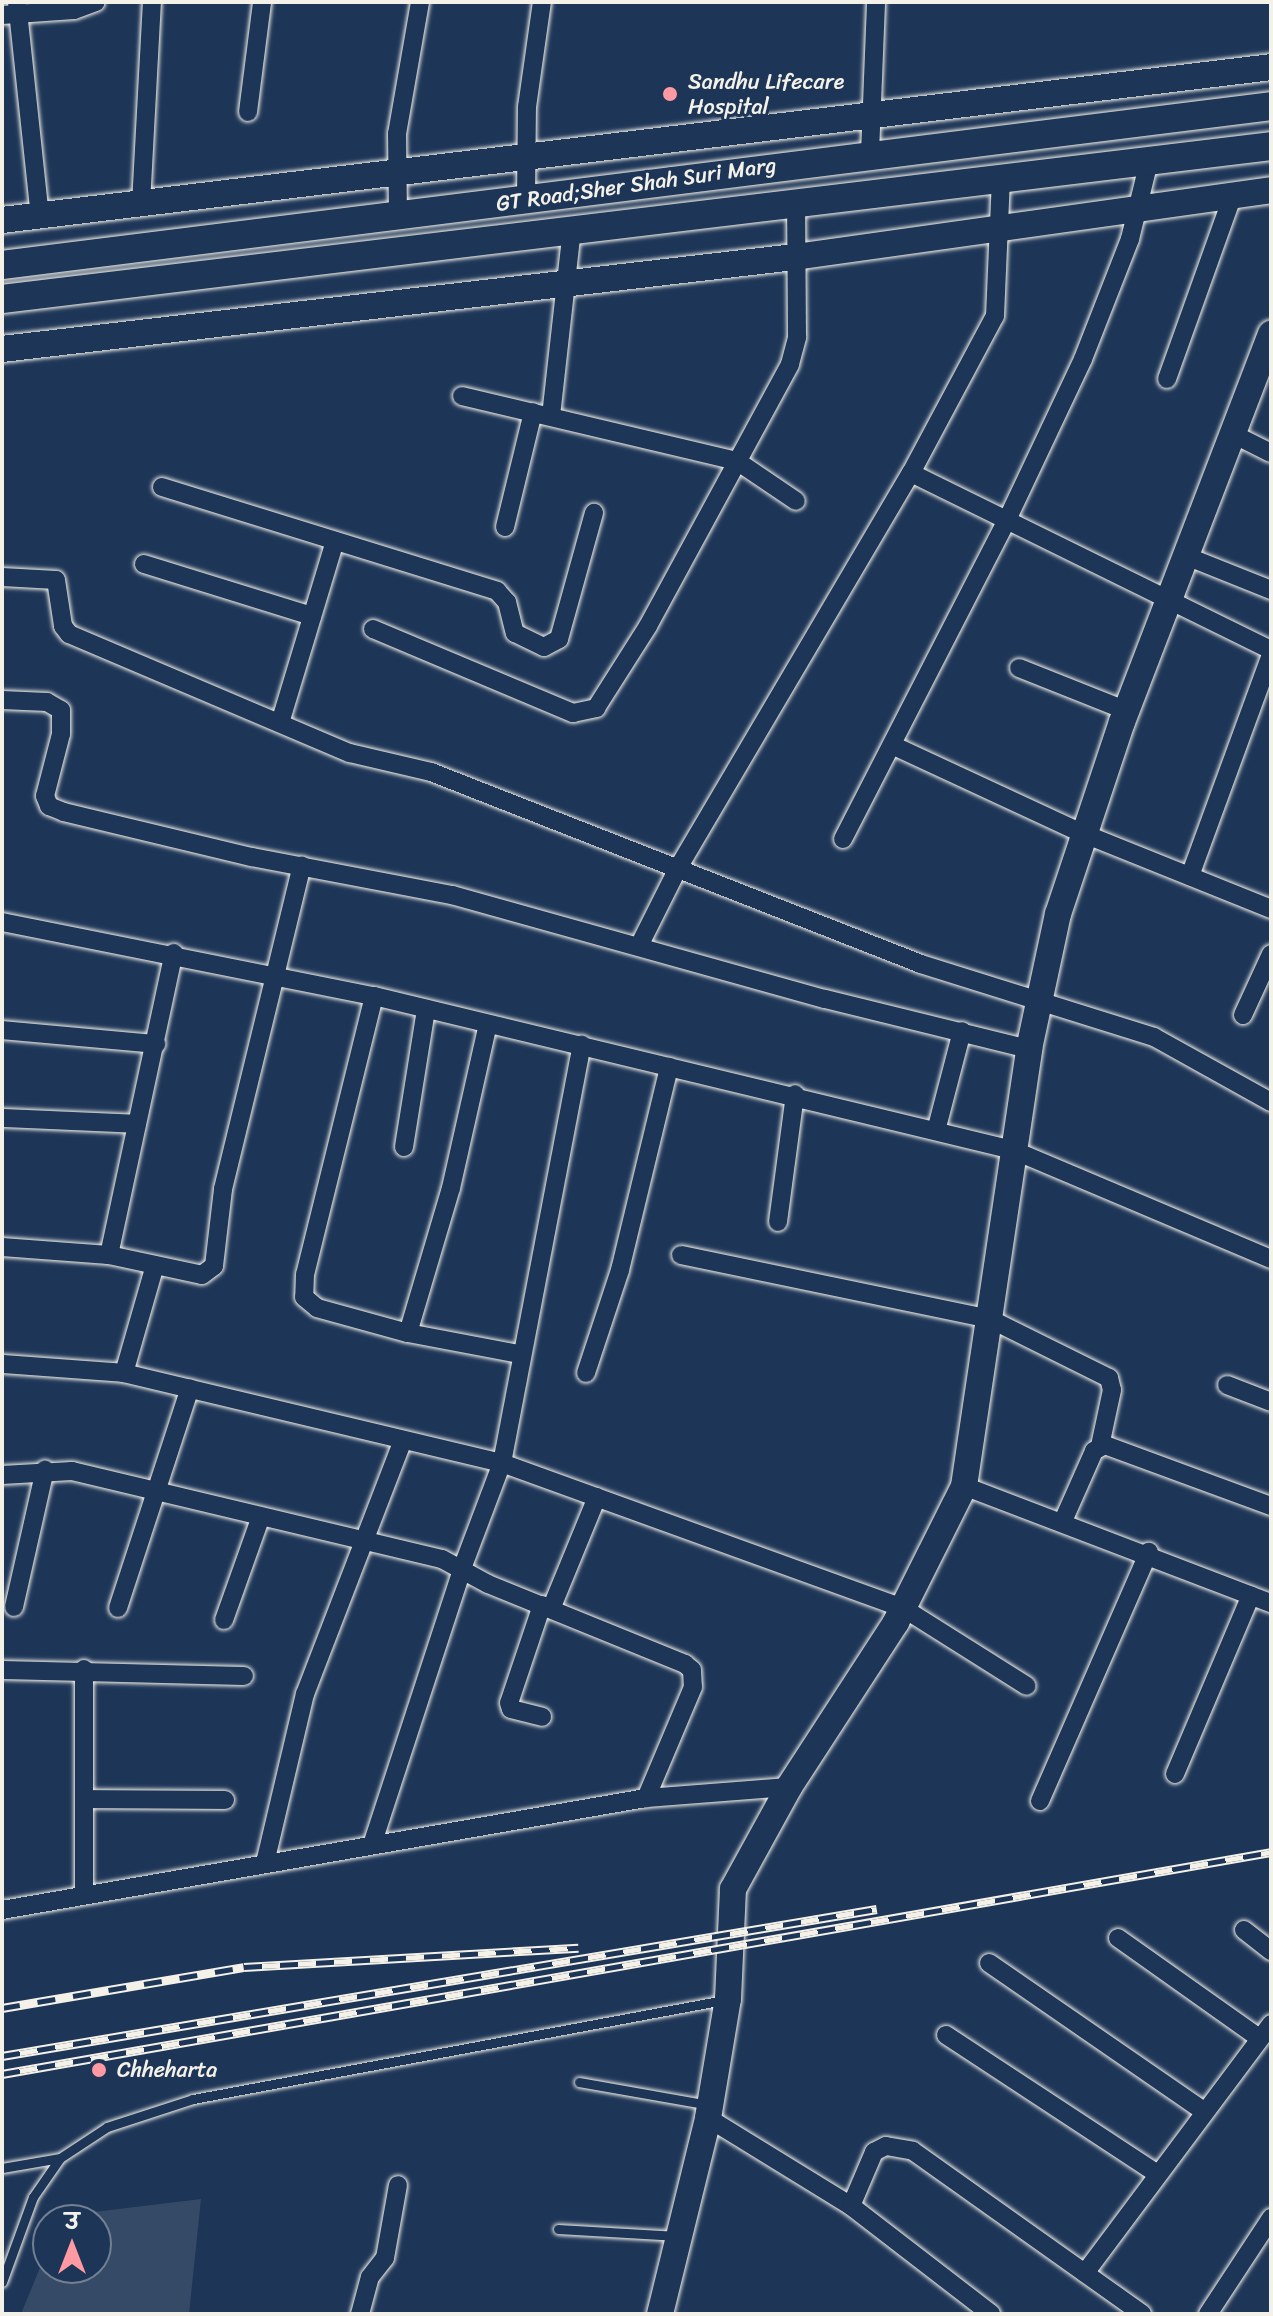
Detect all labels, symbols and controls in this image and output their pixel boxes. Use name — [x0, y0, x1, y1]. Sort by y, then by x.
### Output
place label: Sandhu Lifecare Hospital — [688, 68, 845, 120]
marker: Sandhu Lifecare Hospital — [659, 83, 681, 105]
street label: GT Road;Sher Shah Suri Marg — [493, 151, 779, 217]
place label: Chheharta — [117, 2057, 217, 2083]
marker: Chheharta — [88, 2059, 110, 2081]
text: उ — [65, 2202, 79, 2241]
north arrow — [32, 2204, 112, 2284]

